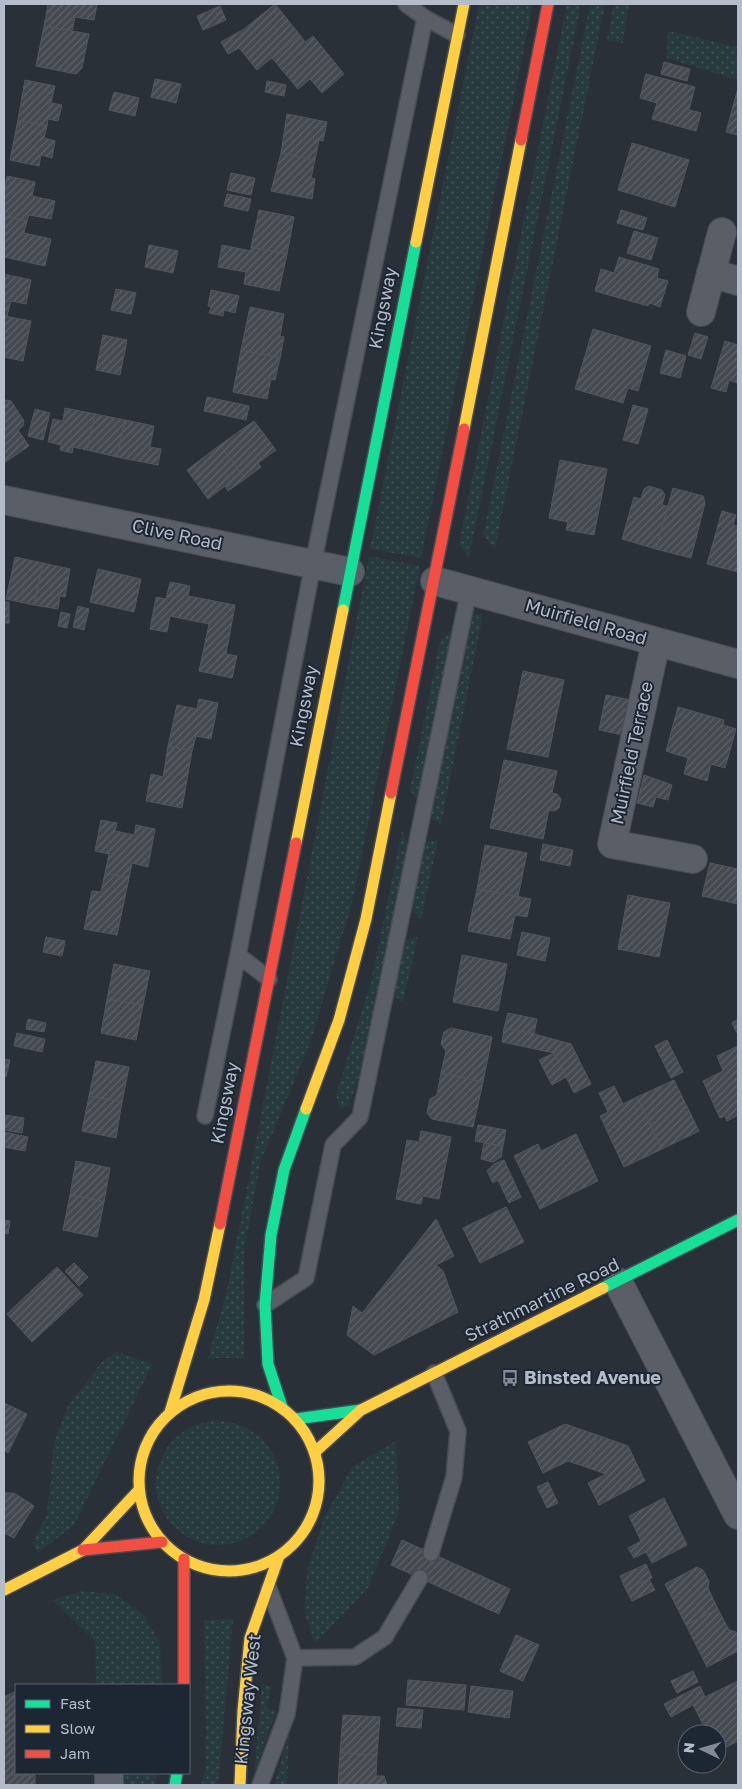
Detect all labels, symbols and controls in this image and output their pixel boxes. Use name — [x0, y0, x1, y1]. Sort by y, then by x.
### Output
street label: Kingsway — [363, 265, 401, 351]
street label: Clive Road — [130, 514, 224, 554]
street label: Muirfield Road — [523, 593, 650, 649]
street label: Kingsway — [284, 663, 322, 749]
street label: Muirfield Terrace — [605, 679, 657, 826]
street label: Kingsway — [205, 1060, 243, 1146]
street label: Strathmartine Road — [461, 1252, 622, 1346]
place label: Binsted Avenue — [524, 1366, 661, 1388]
bus stop icon: Binsted Avenue — [500, 1368, 520, 1388]
street label: Kingsway West — [229, 1632, 265, 1765]
legend — [15, 1684, 190, 1774]
text: Fast — [60, 1694, 91, 1712]
text: Slow — [60, 1719, 95, 1737]
north arrow — [677, 1724, 727, 1774]
text: N — [680, 1742, 697, 1754]
text: Jam — [60, 1744, 90, 1762]

